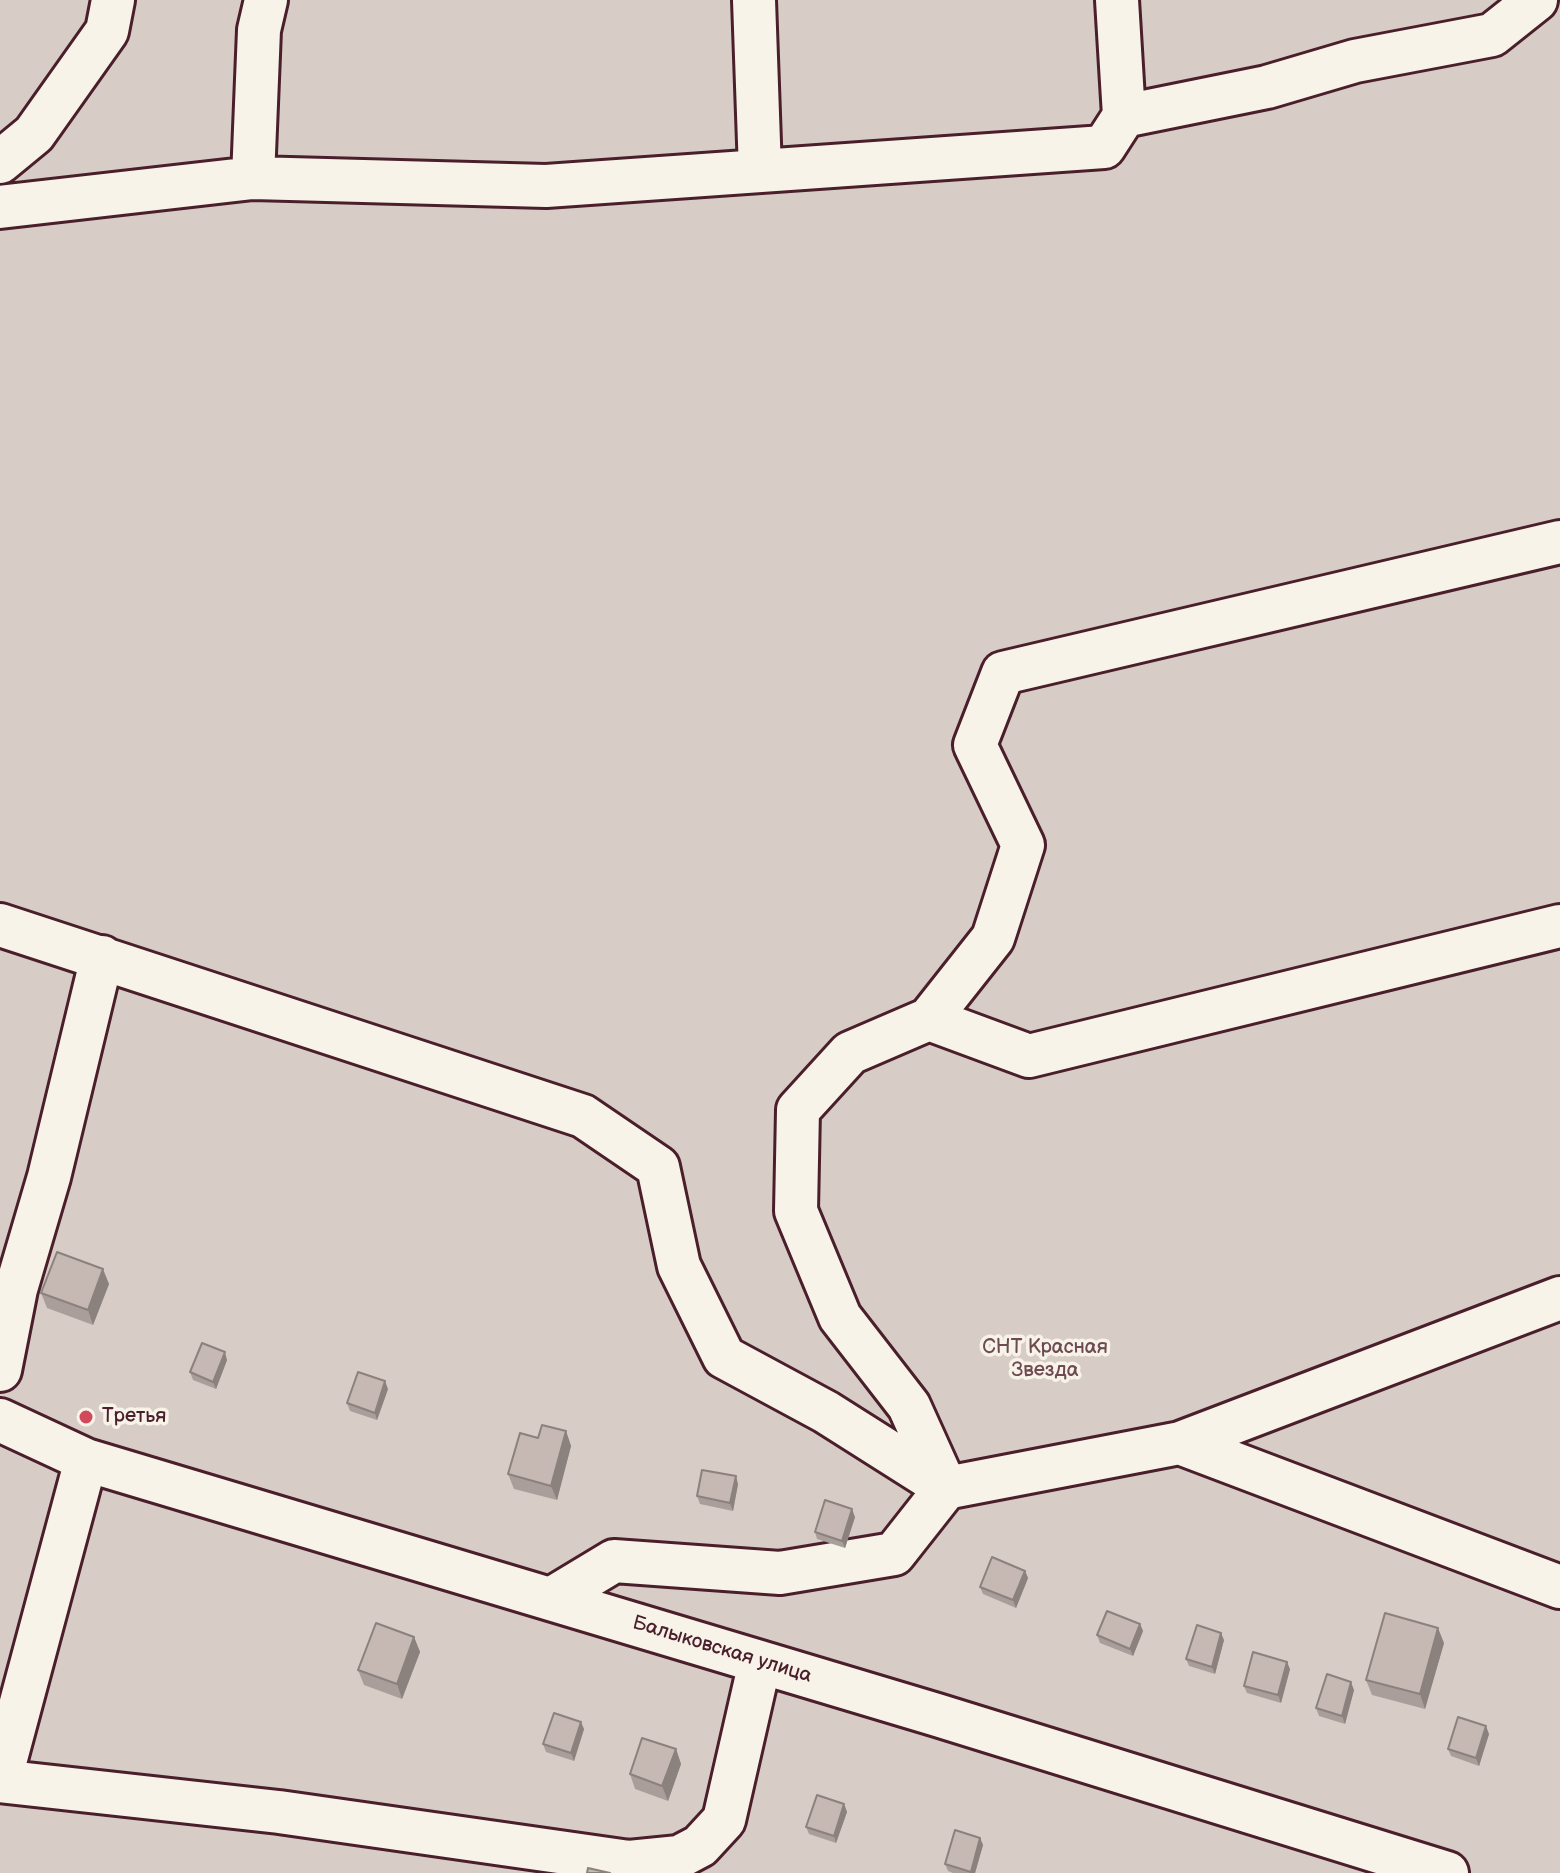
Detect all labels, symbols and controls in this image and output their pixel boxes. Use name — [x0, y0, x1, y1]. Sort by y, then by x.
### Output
park label: СНТ Красная Звезда — [982, 1336, 1108, 1383]
place label: Третья — [102, 1405, 166, 1429]
marker: Третья — [77, 1408, 95, 1426]
street label: Балыковская улица — [629, 1611, 815, 1689]

